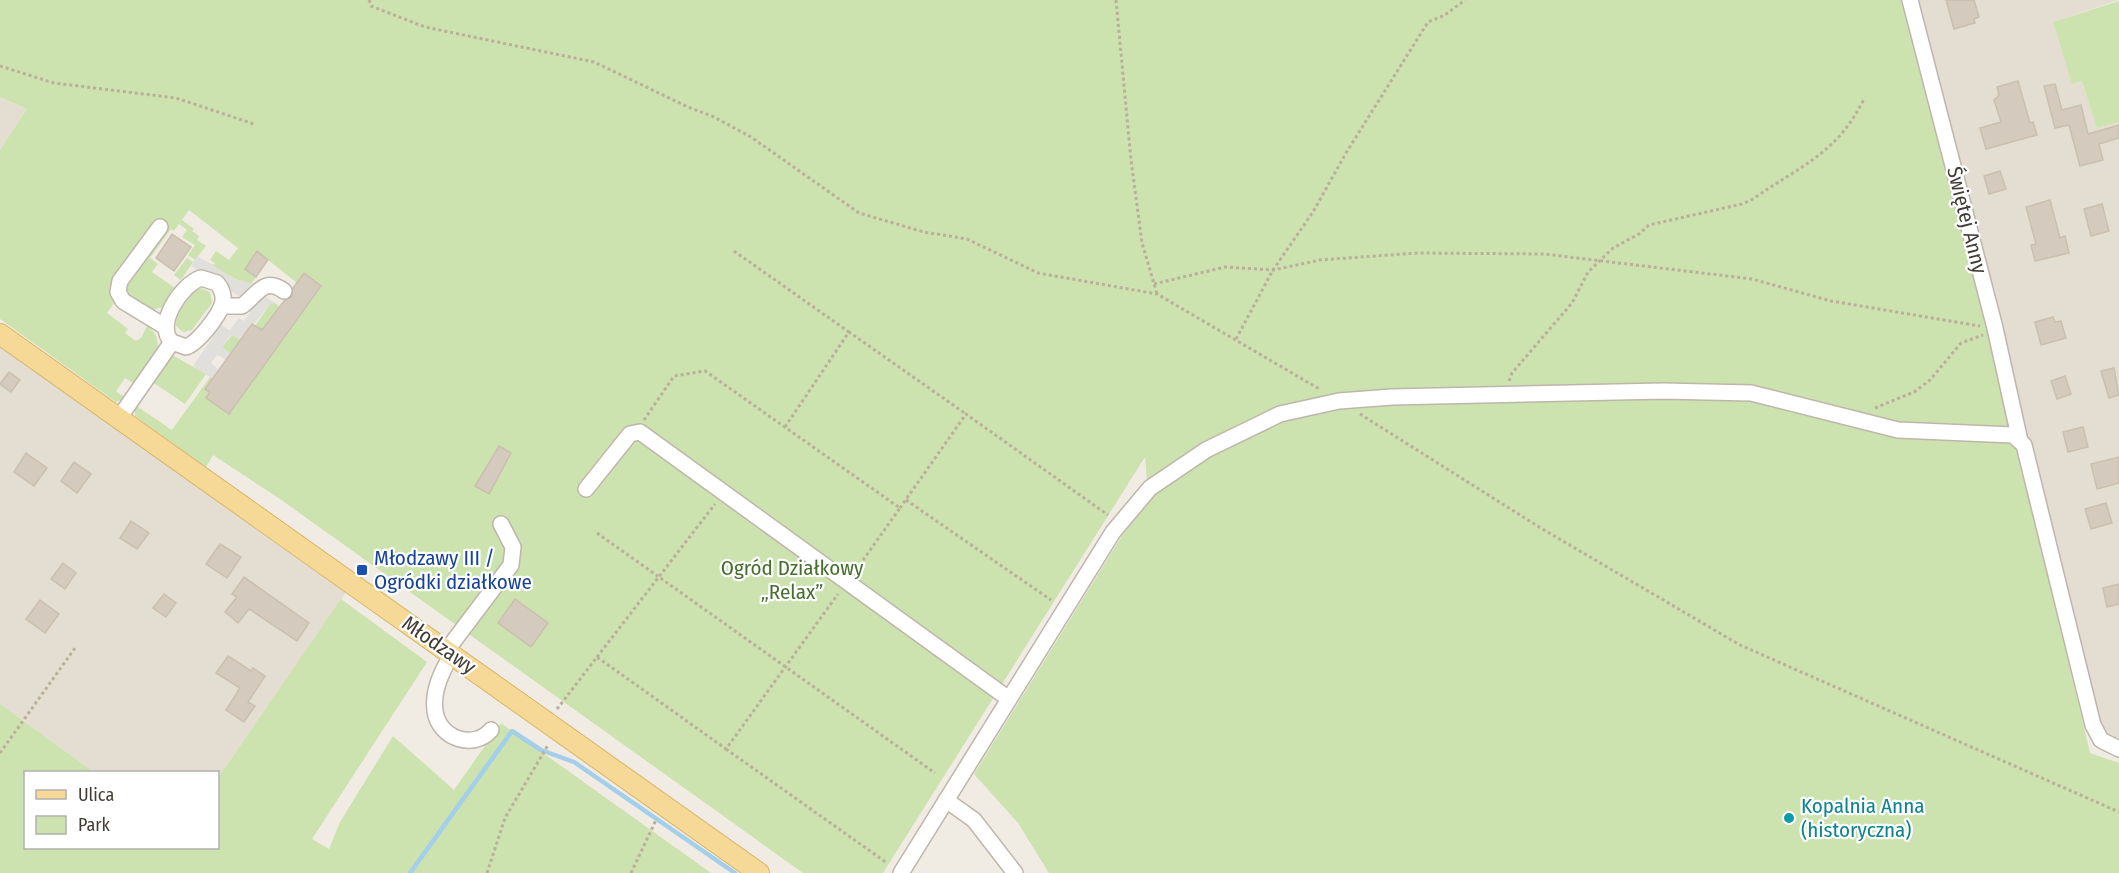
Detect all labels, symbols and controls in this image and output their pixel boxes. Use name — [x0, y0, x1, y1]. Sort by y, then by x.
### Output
street label: Świętej Anny — [1941, 164, 1993, 277]
place label: Młodzawy III / Ogródki działkowe — [374, 545, 532, 595]
park label: Ogród Działkowy „Relax” — [721, 555, 864, 605]
marker: Młodzawy III / Ogródki działkowe — [355, 563, 369, 577]
street label: Młodzawy — [397, 610, 482, 680]
legend — [24, 771, 219, 849]
text: Ulica — [78, 784, 114, 806]
place label: Kopalnia Anna (historyczna) — [1801, 793, 1925, 843]
marker: Kopalnia Anna (historyczna) — [1782, 811, 1796, 825]
text: Park — [78, 814, 111, 836]

